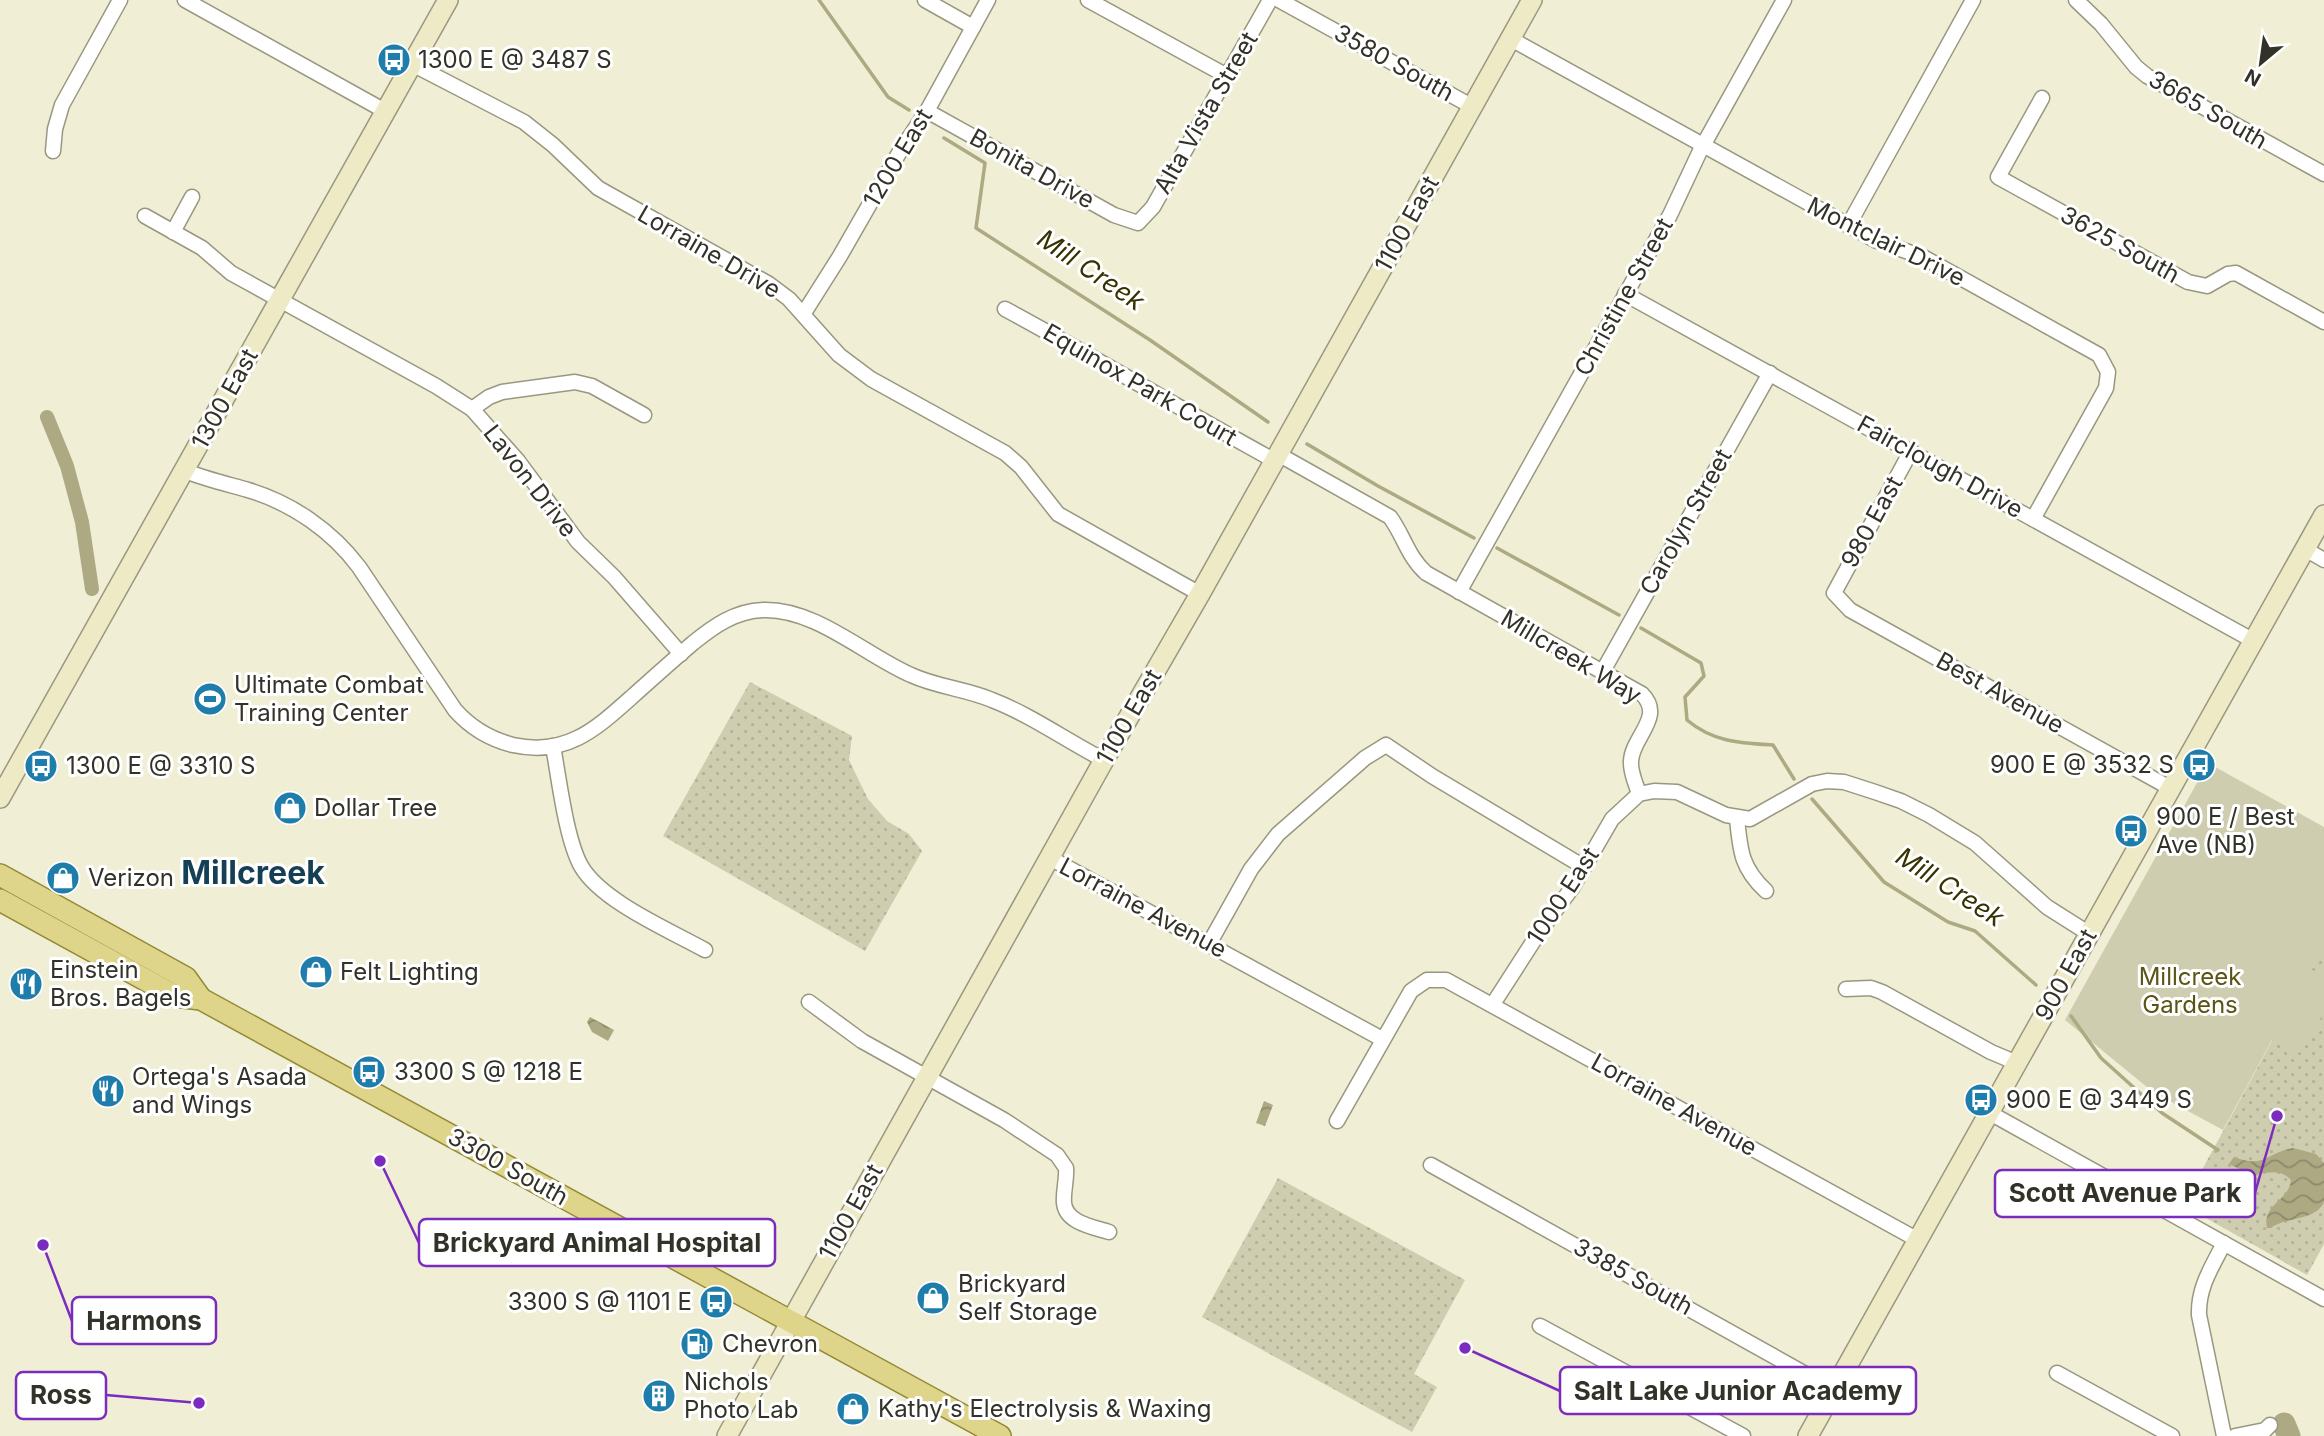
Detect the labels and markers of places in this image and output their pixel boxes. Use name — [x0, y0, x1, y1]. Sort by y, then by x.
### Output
bus stop icon: 1300 E @ 3487 S — [375, 41, 413, 79]
place label: 1300 E @ 3487 S — [418, 45, 612, 74]
place label: Ultimate Combat Training Center — [234, 670, 424, 727]
sports icon: Ultimate Combat Training Center — [191, 680, 229, 718]
bus stop icon: 900 E @ 3532 S — [2180, 746, 2218, 784]
bus stop icon: 1300 E @ 3310 S — [22, 747, 60, 785]
place label: 900 E @ 3532 S — [1990, 750, 2174, 779]
place label: 1300 E @ 3310 S — [66, 751, 255, 780]
shop icon: Dollar Tree — [271, 789, 309, 827]
place label: Dollar Tree — [314, 793, 437, 822]
place label: 900 E / Best Ave (NB) — [2156, 802, 2295, 859]
bus stop icon: 900 E / Best Ave (NB) — [2112, 812, 2150, 850]
shop icon: Verizon — [44, 859, 82, 897]
place label: Verizon — [88, 863, 174, 892]
shop icon: Felt Lighting — [297, 953, 335, 991]
place label: Einstein Bros. Bagels — [50, 955, 191, 1012]
place label: Felt Lighting — [340, 957, 479, 986]
restaurant icon: Einstein Bros. Bagels — [7, 965, 45, 1003]
bus stop icon: 3300 S @ 1218 E — [350, 1053, 388, 1091]
place label: 3300 S @ 1218 E — [394, 1057, 583, 1086]
place label: Ortega's Asada and Wings — [132, 1062, 307, 1119]
restaurant icon: Ortega's Asada and Wings — [89, 1072, 127, 1110]
bus stop icon: 900 E @ 3449 S — [1962, 1081, 2000, 1119]
place label: 900 E @ 3449 S — [2006, 1085, 2192, 1114]
callout: Scott Avenue Park — [1995, 1170, 2255, 1217]
callout: Brickyard Animal Hospital — [419, 1219, 775, 1266]
place label: Brickyard Self Storage — [958, 1269, 1097, 1326]
shop icon: Brickyard Self Storage — [914, 1279, 952, 1317]
bus stop icon: 3300 S @ 1101 E — [697, 1283, 735, 1321]
place label: 3300 S @ 1101 E — [508, 1287, 692, 1316]
callout: Harmons — [72, 1297, 216, 1344]
fuel station icon: Chevron — [678, 1325, 716, 1363]
place label: Chevron — [722, 1329, 818, 1358]
place label: Nichols Photo Lab — [684, 1367, 798, 1424]
callout: Salt Lake Junior Academy — [1560, 1367, 1916, 1414]
callout: Ross — [16, 1372, 106, 1419]
building icon: Nichols Photo Lab — [640, 1377, 678, 1415]
shop icon: Kathy's Electrolysis & Waxing — [834, 1390, 872, 1428]
place label: Kathy's Electrolysis & Waxing — [878, 1394, 1211, 1423]

